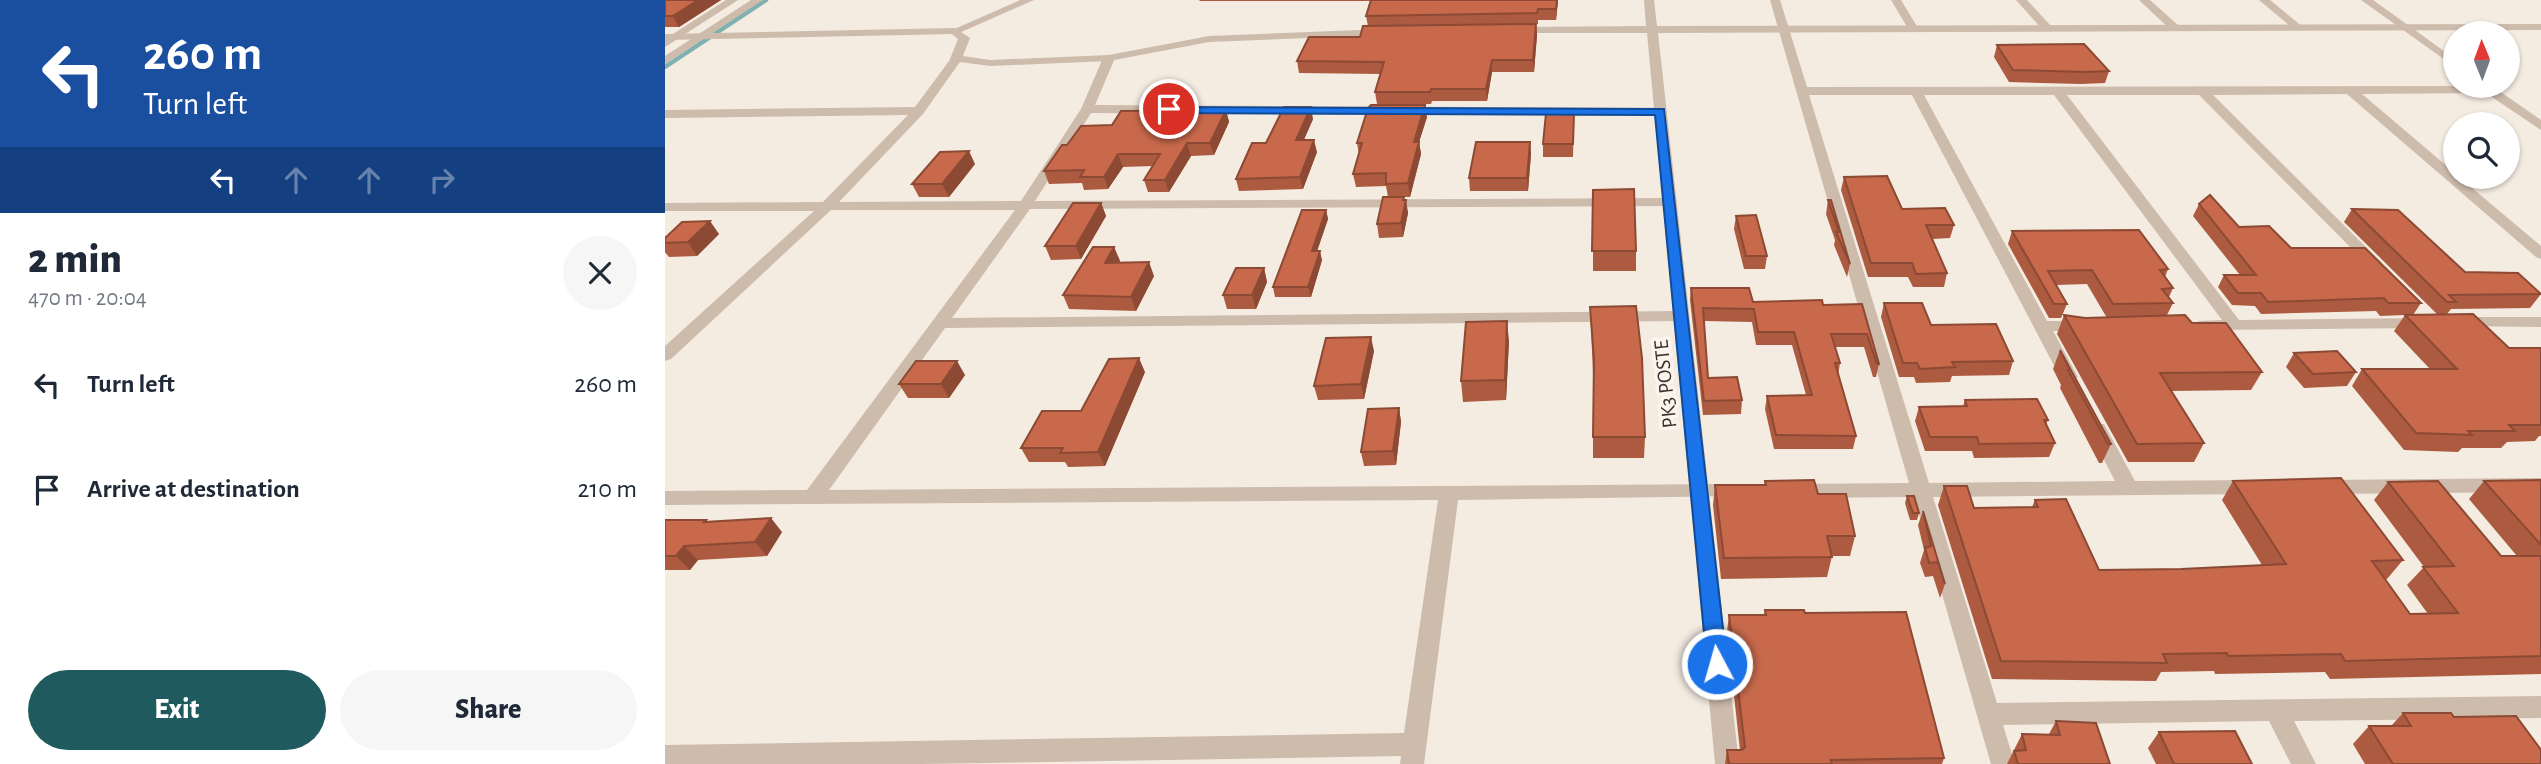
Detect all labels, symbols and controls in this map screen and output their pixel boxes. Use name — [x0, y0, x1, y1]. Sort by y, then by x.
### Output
north arrow — [2443, 21, 2520, 98]
map controls — [2443, 21, 2520, 189]
icon: left — [28, 28, 119, 119]
text: 260 m — [143, 30, 262, 79]
pin — [1139, 79, 1199, 139]
text: Turn left — [143, 88, 247, 120]
icon: arrive — [1150, 90, 1188, 128]
button: search — [2443, 112, 2520, 189]
icon: left — [204, 161, 242, 199]
icon: ahead — [277, 161, 315, 199]
icon: ahead — [350, 161, 388, 199]
icon: right — [423, 161, 461, 199]
button: close — [563, 236, 637, 310]
text: 2 min — [28, 238, 122, 280]
text: 470 m · 20:04 — [28, 287, 147, 310]
street label: PK3 POSTE — [1650, 339, 1681, 429]
icon: left — [28, 366, 66, 404]
text: Turn left — [87, 371, 175, 397]
text: 260 m — [574, 371, 637, 397]
icon: arrive — [28, 471, 66, 509]
text: Arrive at destination — [87, 476, 300, 502]
text: 210 m — [577, 476, 637, 502]
position arrow — [1680, 627, 1754, 701]
button: Exit — [28, 670, 326, 750]
button: Share — [340, 670, 637, 750]

